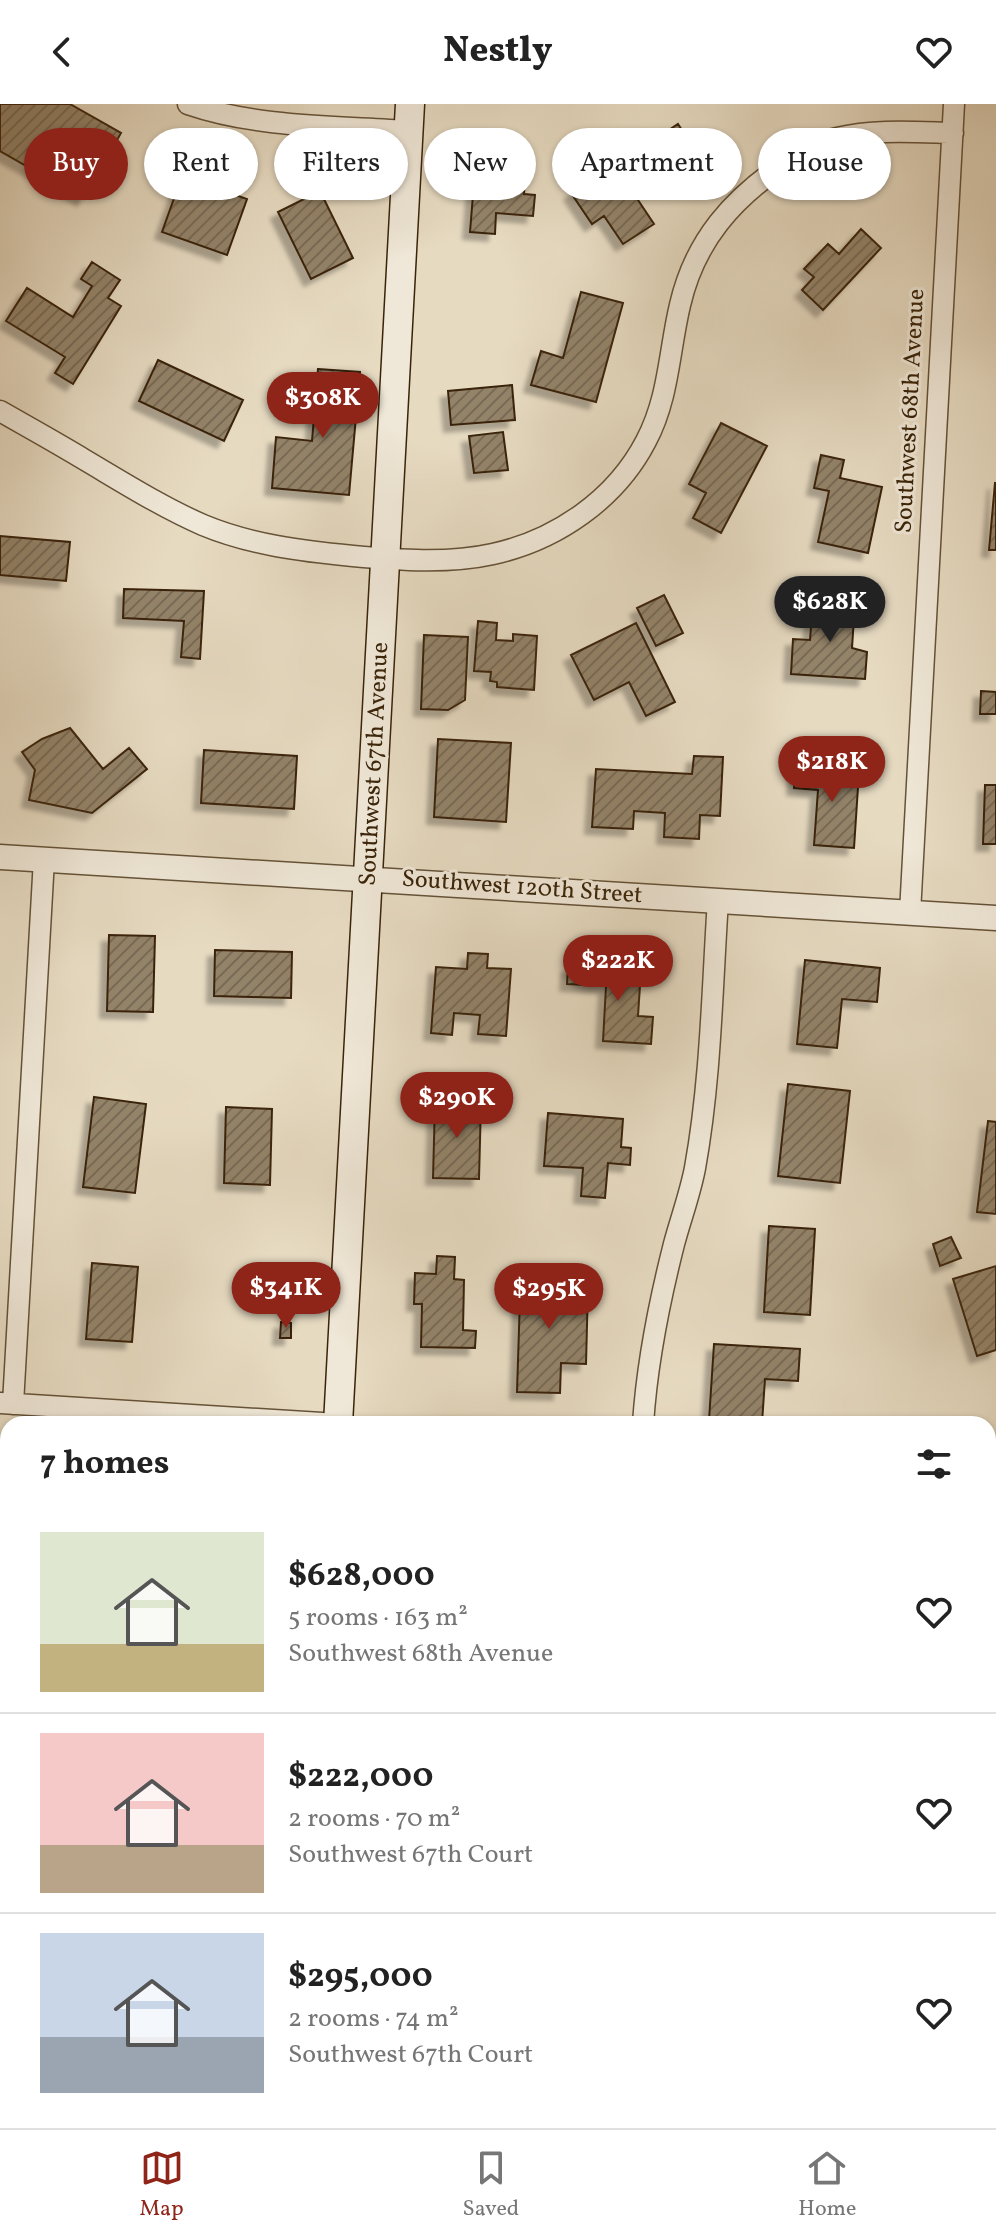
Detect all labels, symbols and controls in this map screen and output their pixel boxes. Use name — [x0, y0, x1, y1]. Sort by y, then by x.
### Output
text: Nestly — [444, 27, 552, 77]
icon: back — [40, 30, 84, 74]
icon: heart — [912, 30, 956, 74]
chip: Buy — [24, 128, 128, 200]
chip: Rent — [144, 128, 258, 200]
chip: Filters — [274, 128, 408, 200]
chip: New — [424, 128, 536, 200]
chip: Apartment — [552, 128, 742, 200]
chip: House — [758, 128, 891, 200]
street label: Southwest 68th Avenue — [888, 288, 934, 534]
pin: $308K — [267, 372, 379, 440]
text: $308K — [285, 380, 361, 416]
pin: $628K — [774, 576, 886, 644]
text: $628K — [792, 584, 868, 620]
street label: Southwest 67th Avenue — [352, 641, 398, 887]
pin: $218K — [776, 736, 888, 804]
text: $218K — [796, 744, 868, 780]
street label: Southwest 120th Street — [400, 863, 644, 913]
pin: $222K — [562, 935, 674, 1003]
text: $222K — [581, 943, 655, 979]
pin: $290K — [401, 1072, 513, 1140]
text: $290K — [418, 1080, 496, 1116]
pin: $341K — [230, 1262, 342, 1330]
pin: $295K — [493, 1263, 605, 1331]
text: $341K — [250, 1270, 322, 1306]
text: $295K — [512, 1271, 586, 1307]
text: 7 homes — [40, 1441, 169, 1488]
icon: filters — [912, 1442, 956, 1486]
text: $628,000 — [288, 1553, 435, 1600]
icon: home — [104, 1564, 200, 1660]
icon: heart — [912, 1590, 956, 1634]
text: 5 rooms · 163 m² — [288, 1600, 468, 1636]
text: Southwest 68th Avenue — [288, 1636, 553, 1672]
text: $222,000 — [288, 1754, 433, 1801]
icon: home — [104, 1765, 200, 1861]
icon: heart — [912, 1791, 956, 1835]
text: 2 rooms · 70 m² — [288, 1801, 460, 1837]
text: Southwest 67th Court — [288, 1837, 533, 1873]
text: $295,000 — [288, 1954, 433, 2001]
icon: home — [104, 1965, 200, 2061]
icon: heart — [912, 1991, 956, 2035]
text: 2 rooms · 74 m² — [288, 2001, 459, 2037]
text: Southwest 67th Court — [288, 2037, 533, 2073]
tab: Map — [140, 2146, 184, 2225]
tab: Saved — [463, 2146, 519, 2225]
tab: Home — [798, 2146, 856, 2225]

